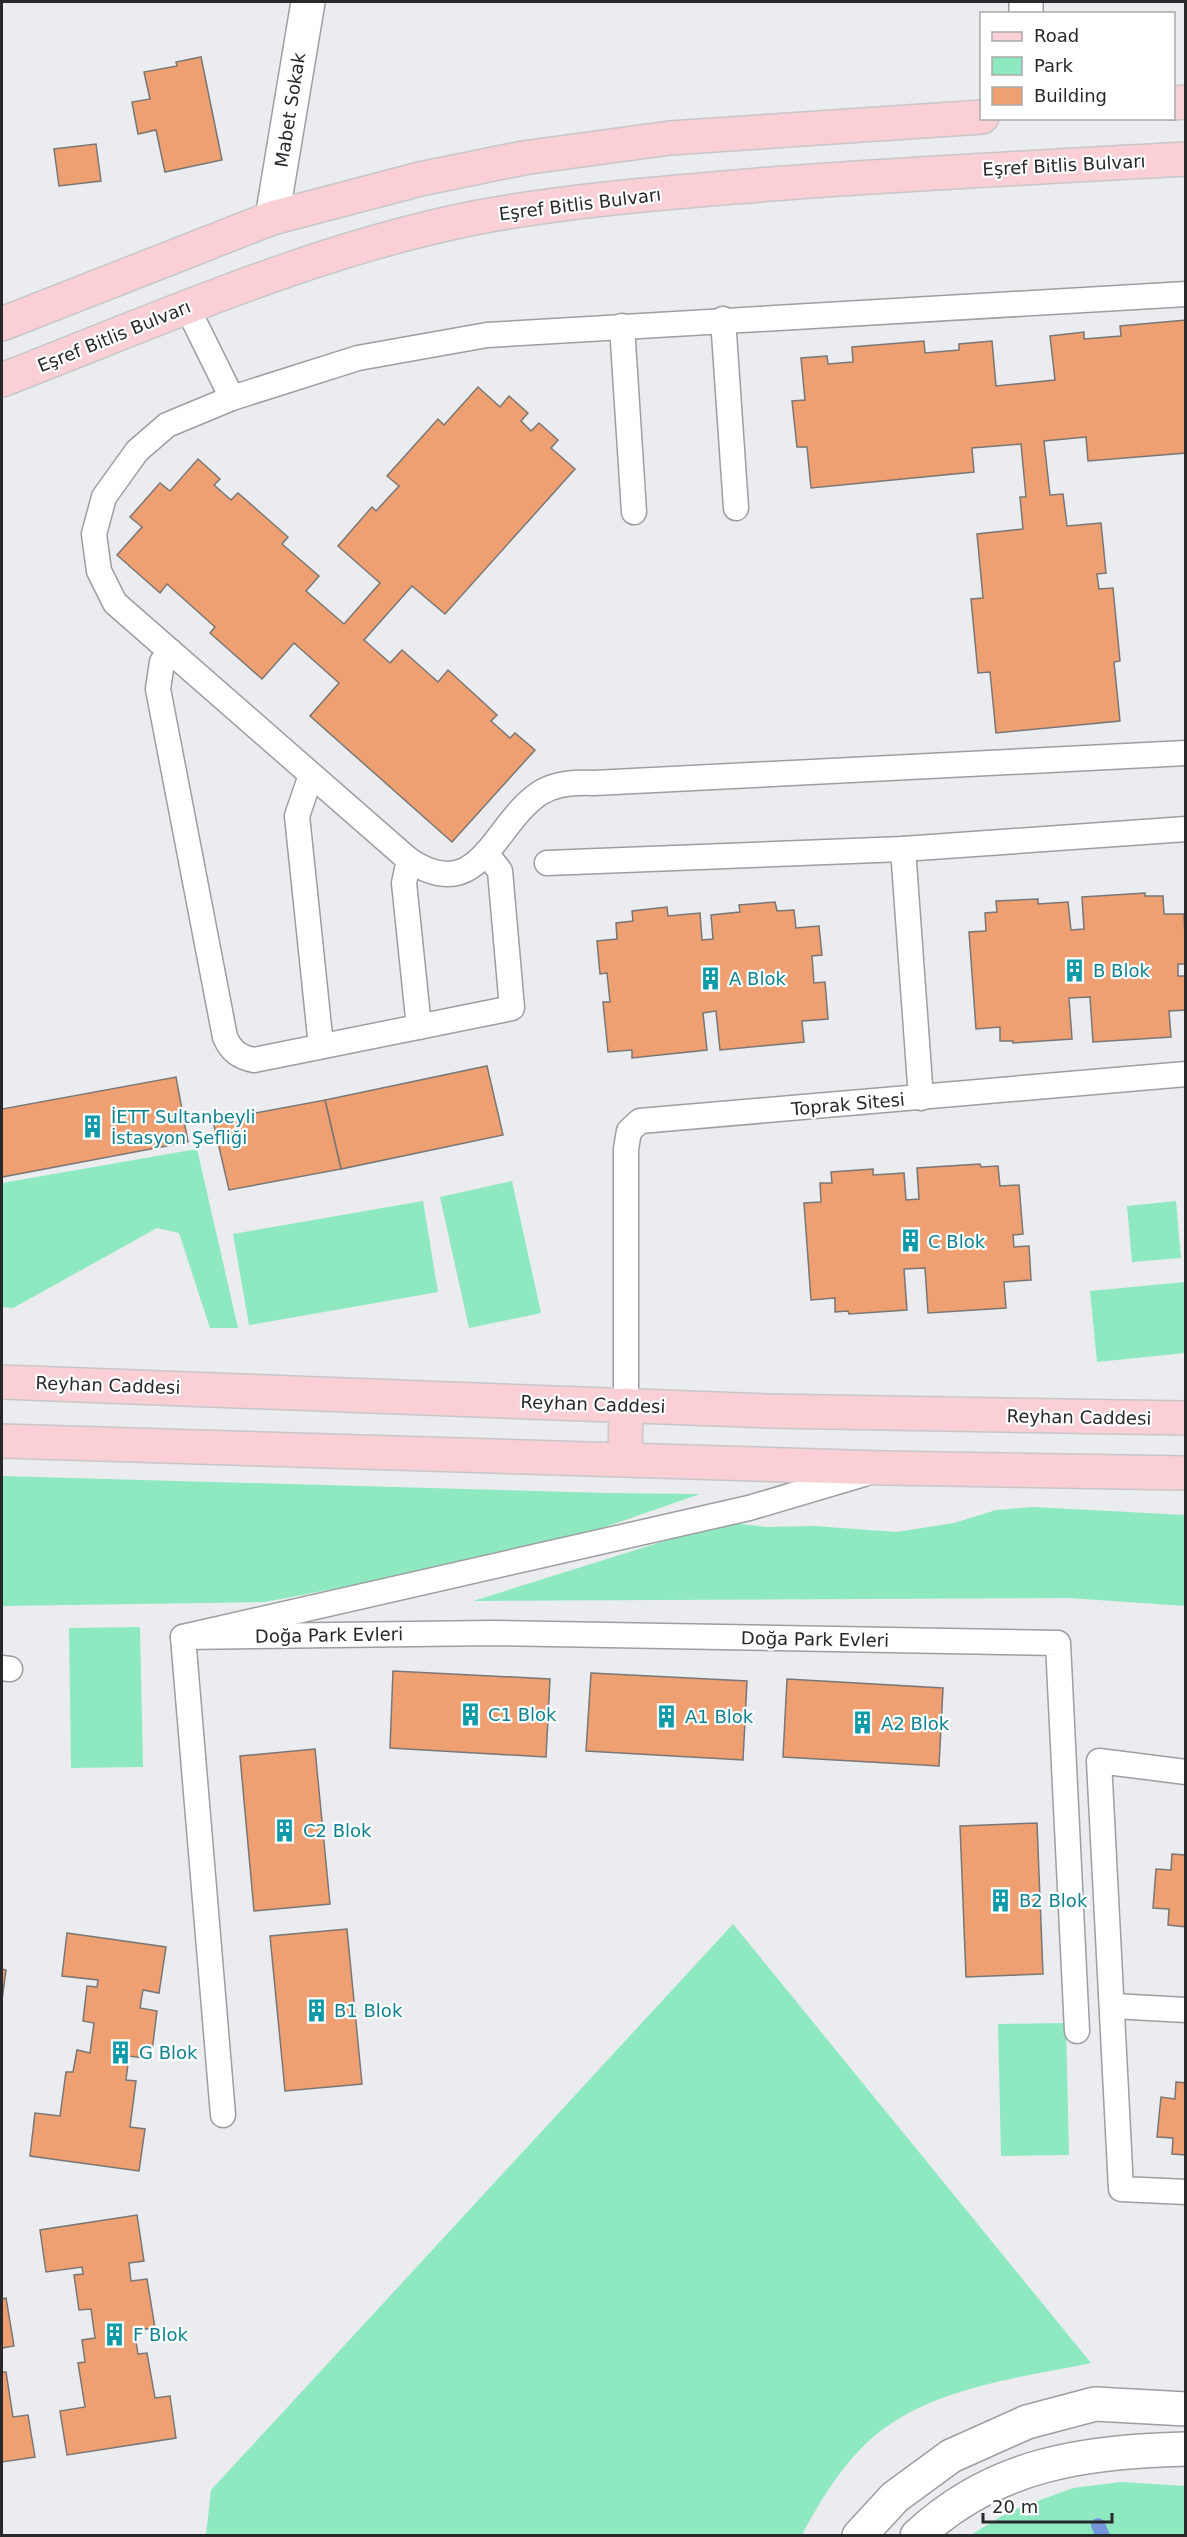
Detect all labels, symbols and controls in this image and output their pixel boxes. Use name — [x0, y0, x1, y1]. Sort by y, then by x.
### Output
legend — [980, 12, 1175, 120]
text: Road — [1034, 25, 1079, 46]
street label: Mabet Sokak — [271, 51, 310, 169]
text: Park — [1034, 55, 1073, 76]
text: Building — [1034, 85, 1107, 106]
street label: Eşref Bitlis Bulvarı — [982, 150, 1146, 180]
street label: Eşref Bitlis Bulvarı — [498, 184, 662, 224]
street label: Eşref Bitlis Bulvarı — [34, 296, 194, 376]
building icon: B Blok — [1062, 957, 1088, 983]
place label: B Blok — [1093, 960, 1150, 981]
building icon: A Blok — [698, 965, 724, 991]
place label: A Blok — [729, 968, 786, 989]
street label: Toprak Sitesi — [789, 1089, 906, 1120]
place label: İETT Sultanbeyli İstasyon Şefliği — [111, 1106, 256, 1148]
building icon: İETT Sultanbeyli İstasyon Şefliği — [80, 1113, 106, 1139]
building icon: C Blok — [897, 1228, 923, 1254]
place label: C Blok — [928, 1231, 986, 1252]
street label: Reyhan Caddesi — [35, 1372, 181, 1398]
street label: Reyhan Caddesi — [520, 1391, 666, 1417]
street label: Reyhan Caddesi — [1006, 1405, 1152, 1429]
street label: Doğa Park Evleri — [255, 1623, 403, 1647]
street label: Doğa Park Evleri — [741, 1627, 889, 1651]
building icon: C1 Blok — [457, 1701, 483, 1727]
building icon: A1 Blok — [654, 1703, 680, 1729]
place label: C1 Blok — [488, 1704, 557, 1725]
place label: A1 Blok — [685, 1706, 754, 1727]
building icon: A2 Blok — [850, 1710, 876, 1736]
place label: A2 Blok — [881, 1713, 950, 1734]
building icon: C2 Blok — [272, 1817, 298, 1843]
place label: C2 Blok — [303, 1820, 372, 1841]
building icon: B2 Blok — [988, 1887, 1014, 1913]
place label: B2 Blok — [1019, 1890, 1088, 1911]
building icon: B1 Blok — [303, 1997, 329, 2023]
place label: B1 Blok — [334, 2000, 403, 2021]
building icon: G Blok — [108, 2039, 134, 2065]
place label: G Blok — [139, 2042, 198, 2063]
building icon: F Blok — [102, 2321, 128, 2347]
place label: F Blok — [133, 2324, 188, 2345]
scale bar — [983, 2486, 1112, 2524]
text: 20 m — [992, 2496, 1038, 2517]

